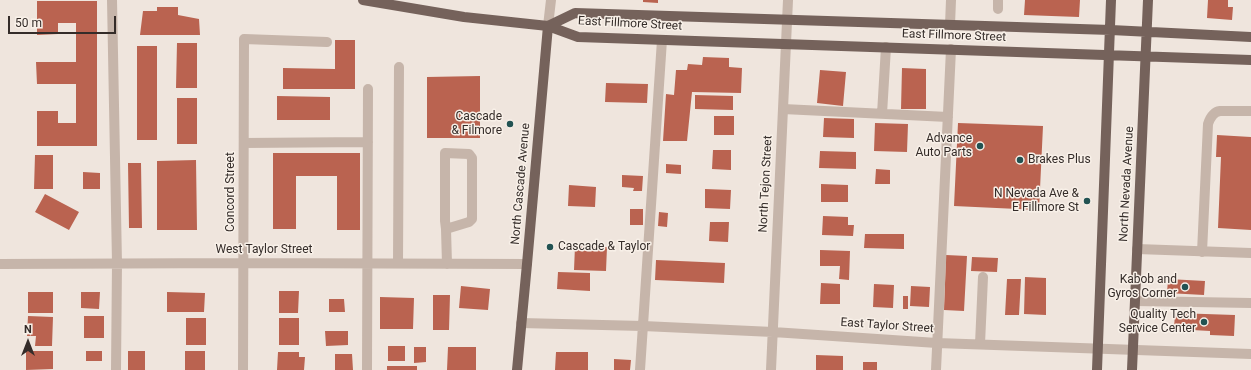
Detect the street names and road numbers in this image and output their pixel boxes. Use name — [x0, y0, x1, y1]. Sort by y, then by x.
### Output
street label: East Fillmore Street — [578, 14, 682, 34]
street label: East Fillmore Street — [902, 27, 1006, 45]
street label: North Cascade Avenue — [509, 123, 533, 245]
street label: North Nevada Avenue — [1117, 126, 1137, 242]
street label: North Tejon Street — [756, 135, 776, 233]
street label: Concord Street — [224, 152, 238, 232]
street label: West Taylor Street — [215, 243, 313, 257]
street label: East Taylor Street — [840, 316, 934, 336]

